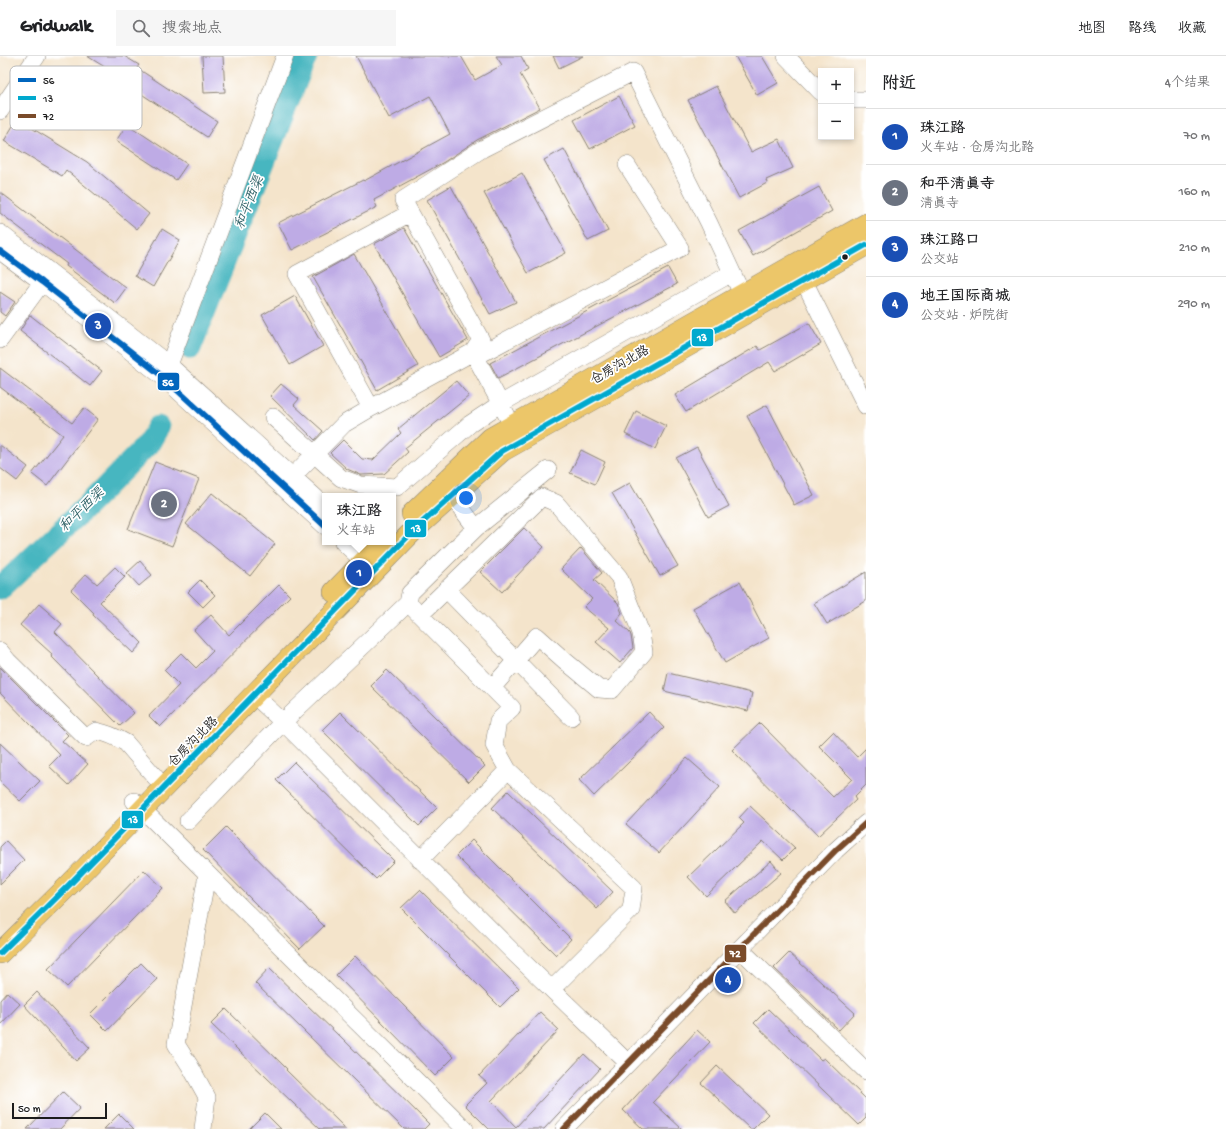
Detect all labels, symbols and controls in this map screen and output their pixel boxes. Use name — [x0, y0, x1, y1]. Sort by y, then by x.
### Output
search box — [116, 10, 396, 46]
text: Gridwalk — [20, 16, 92, 39]
icon: search — [130, 17, 152, 39]
text: 搜索地点 — [162, 20, 222, 38]
text: 地图 — [1078, 21, 1106, 38]
text: 路线 — [1128, 21, 1156, 38]
text: 收藏 — [1178, 21, 1206, 38]
legend — [10, 66, 142, 130]
map controls — [818, 68, 854, 140]
button: + — [818, 68, 854, 104]
text: 附近 — [882, 75, 916, 95]
text: 56 — [43, 76, 55, 88]
text: 4个结果 — [1165, 76, 1210, 91]
text: 13 — [42, 94, 53, 106]
button: − — [818, 104, 854, 140]
text: 72 — [42, 112, 55, 124]
text: 珠江路 — [920, 120, 965, 138]
text: 1 — [892, 129, 898, 144]
text: 70 m — [1184, 129, 1210, 144]
text: 火车站 · 仓房沟北路 — [920, 141, 1034, 156]
water label: 和平西渠 — [231, 172, 269, 232]
text: 和平清真寺 — [920, 176, 995, 194]
text: 2 — [892, 185, 898, 200]
text: 160 m — [1178, 185, 1210, 200]
text: 清真寺 — [920, 197, 959, 212]
text: 珠江路口 — [920, 232, 980, 250]
text: 3 — [892, 241, 898, 256]
text: 210 m — [1179, 241, 1210, 256]
unlabelled marker — [840, 252, 850, 262]
text: 公交站 — [920, 253, 959, 268]
text: 地王国际商城 — [920, 288, 1010, 306]
text: 4 — [892, 297, 898, 312]
text: 290 m — [1177, 297, 1210, 312]
text: 公交站 · 炉院街 — [920, 309, 1008, 324]
pin: 3 — [85, 311, 111, 341]
line badge: 13 — [691, 328, 714, 347]
text: 13 — [696, 333, 707, 345]
street label: 仓房沟北路 — [588, 343, 652, 389]
line badge: 56 — [157, 372, 180, 391]
text: 56 — [162, 378, 174, 390]
water label: 和平西渠 — [56, 484, 110, 536]
your location — [456, 488, 476, 508]
pin: 2 — [151, 489, 177, 519]
popup — [322, 493, 396, 545]
text: 珠江路 — [336, 503, 382, 521]
line badge: 13 — [404, 519, 427, 538]
text: 火车站 — [336, 524, 376, 539]
text: 13 — [410, 524, 421, 536]
pin: 1 — [346, 558, 372, 588]
street label: 仓房沟北路 — [165, 713, 222, 771]
line badge: 13 — [121, 810, 144, 829]
text: 13 — [127, 815, 138, 827]
line badge: 72 — [724, 944, 747, 963]
text: 72 — [728, 949, 741, 961]
pin: 4 — [715, 965, 741, 995]
scale bar — [12, 1101, 107, 1120]
text: 50 m — [18, 1104, 40, 1116]

